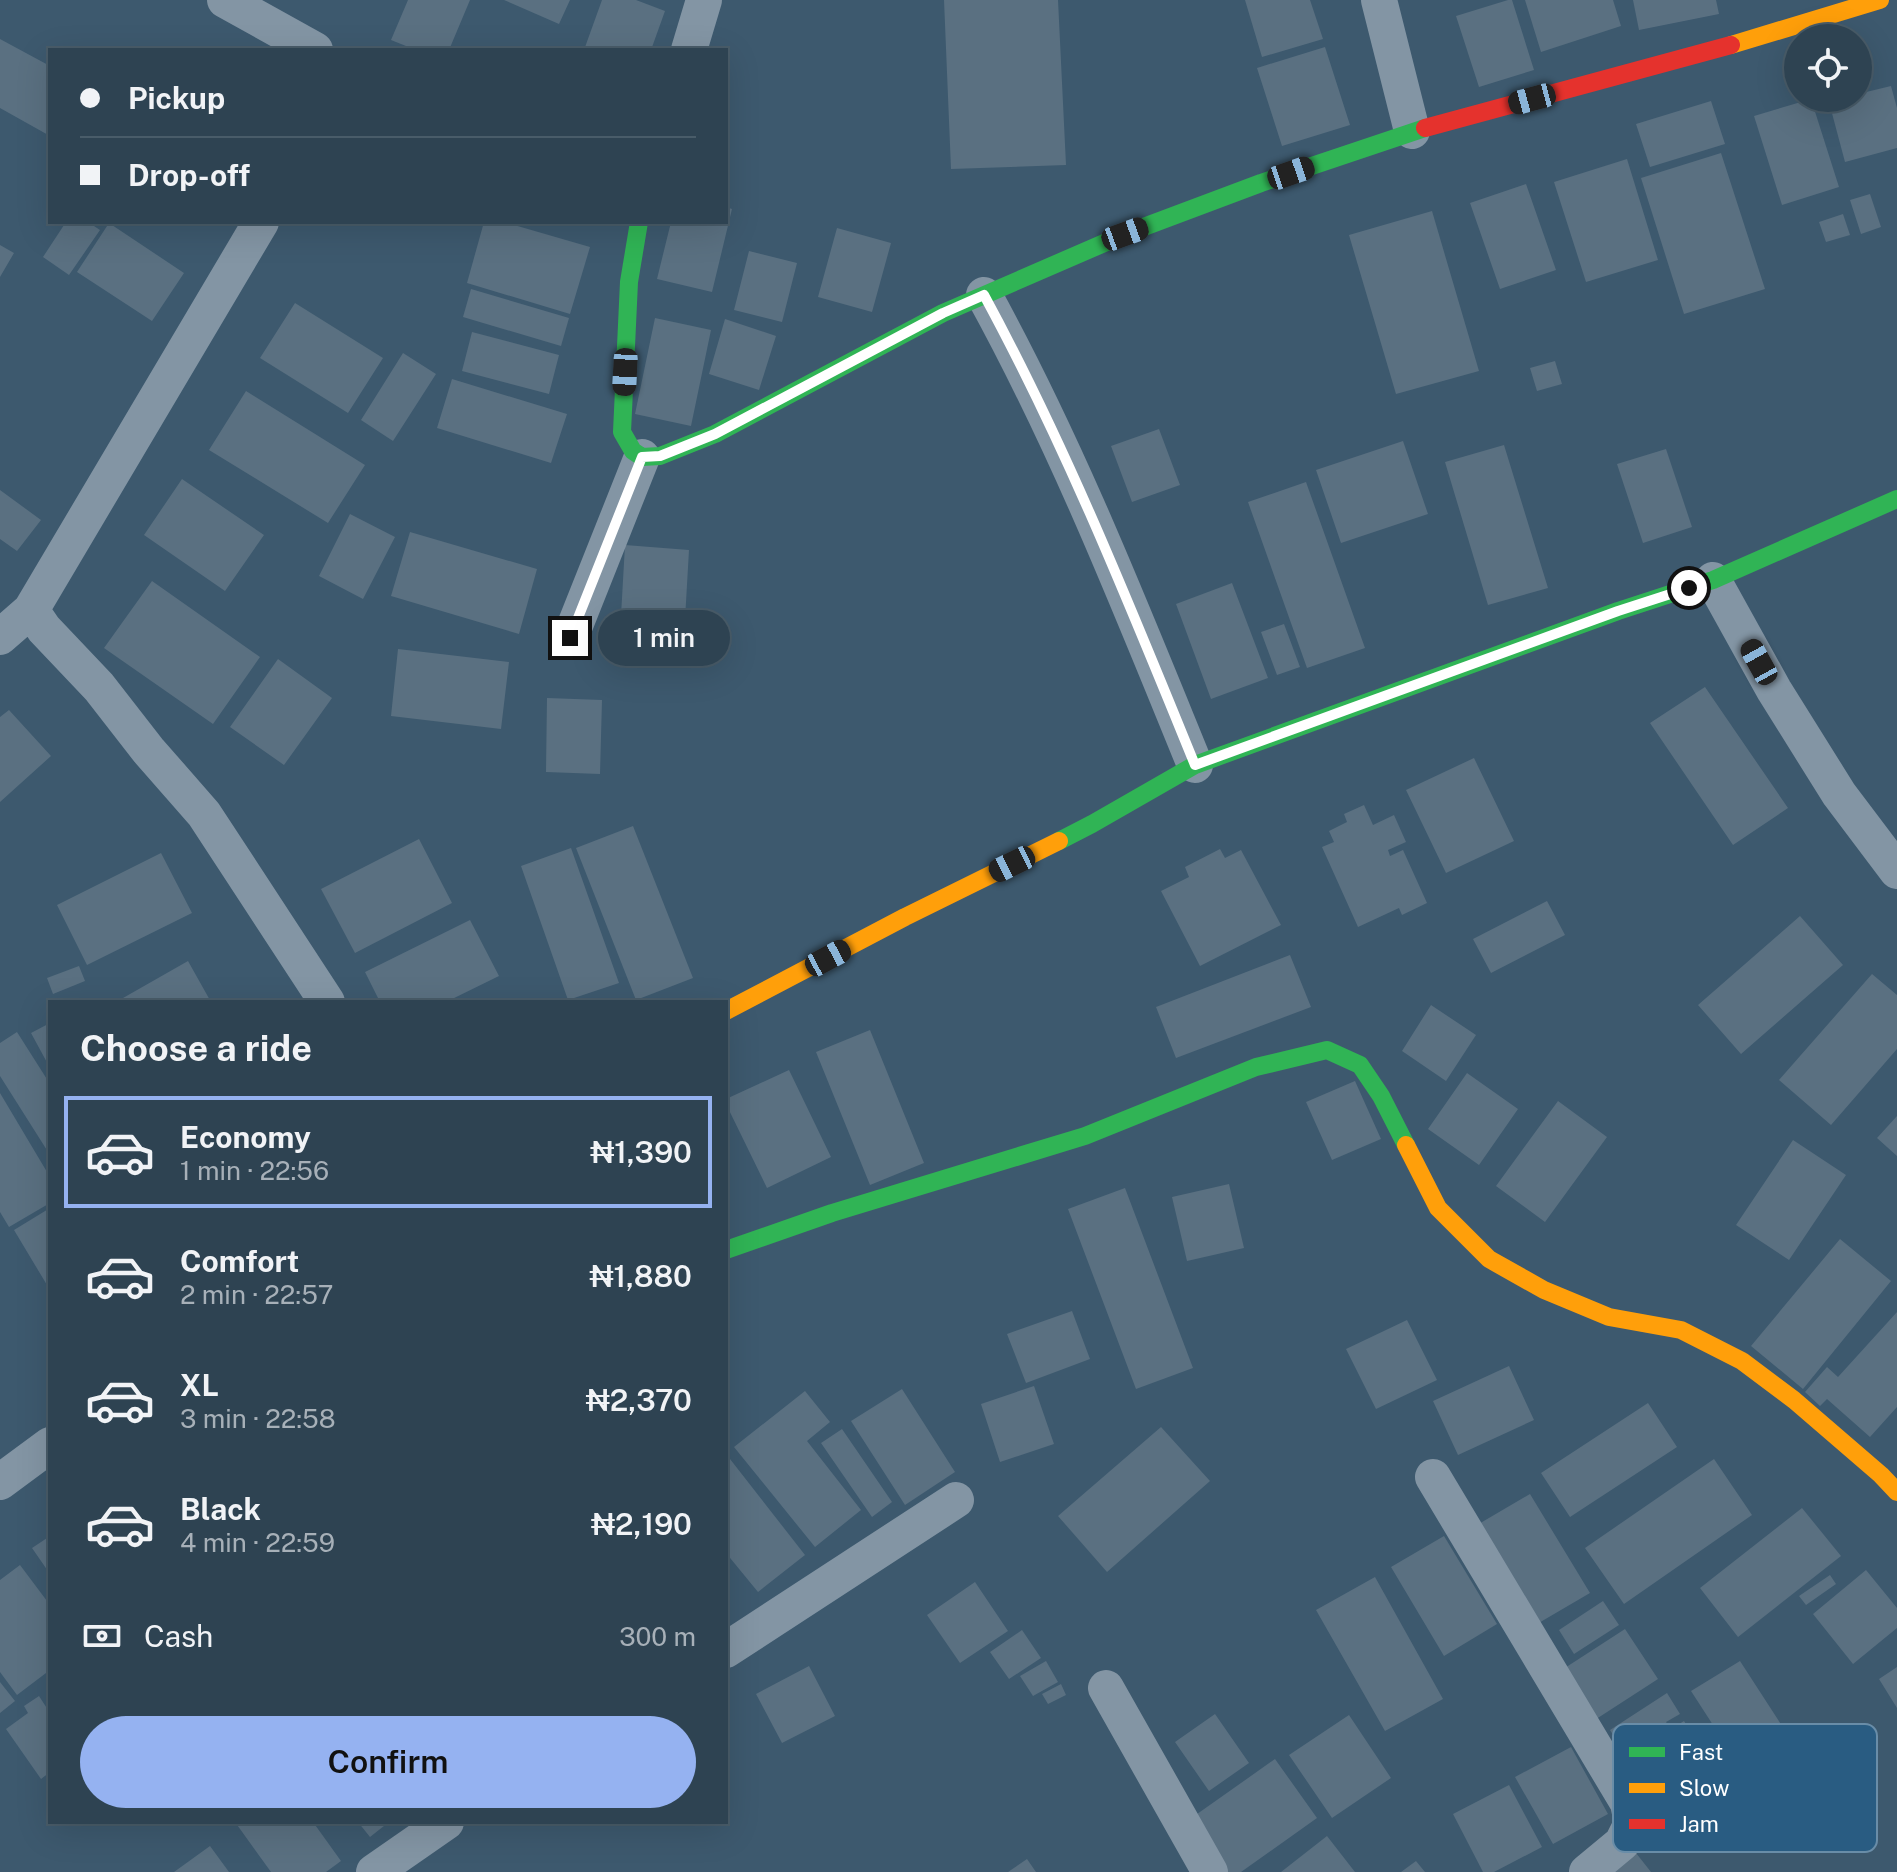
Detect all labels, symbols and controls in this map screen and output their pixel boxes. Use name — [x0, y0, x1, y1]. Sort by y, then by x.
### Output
map controls — [1784, 24, 1872, 112]
button: locate — [1784, 24, 1872, 112]
text: Pickup — [128, 80, 225, 116]
car — [1506, 81, 1558, 117]
car — [1264, 154, 1318, 192]
text: Drop-off — [128, 157, 250, 193]
car — [1098, 215, 1152, 253]
car — [612, 347, 638, 397]
route start — [1671, 570, 1707, 606]
callout: 1 min — [598, 610, 730, 666]
route end — [552, 620, 588, 656]
text: 1 min — [633, 622, 695, 653]
car — [1737, 635, 1781, 689]
car — [985, 843, 1039, 885]
car — [801, 936, 855, 980]
text: Choose a ride — [80, 1027, 312, 1069]
icon: car — [84, 1116, 156, 1188]
text: Economy — [180, 1119, 311, 1155]
text: ₦1,390 — [590, 1134, 692, 1170]
text: 1 min · 22:56 — [180, 1155, 329, 1186]
icon: car — [84, 1240, 156, 1312]
text: Comfort — [180, 1243, 299, 1279]
text: ₦1,880 — [589, 1258, 692, 1294]
text: 2 min · 22:57 — [180, 1279, 333, 1310]
icon: car — [84, 1364, 156, 1436]
text: XL — [180, 1367, 219, 1403]
text: ₦2,370 — [586, 1382, 692, 1418]
text: 3 min · 22:58 — [180, 1403, 336, 1434]
icon: car — [84, 1488, 156, 1560]
text: Black — [180, 1491, 261, 1527]
text: ₦2,190 — [591, 1506, 692, 1542]
text: 4 min · 22:59 — [180, 1527, 335, 1558]
icon: cash — [80, 1614, 124, 1658]
text: Cash — [144, 1618, 213, 1654]
text: 300 m — [619, 1621, 696, 1652]
button: Confirm — [80, 1716, 696, 1808]
legend — [1613, 1724, 1877, 1852]
text: Fast — [1679, 1739, 1723, 1765]
text: Slow — [1679, 1775, 1729, 1801]
text: Jam — [1679, 1811, 1719, 1837]

